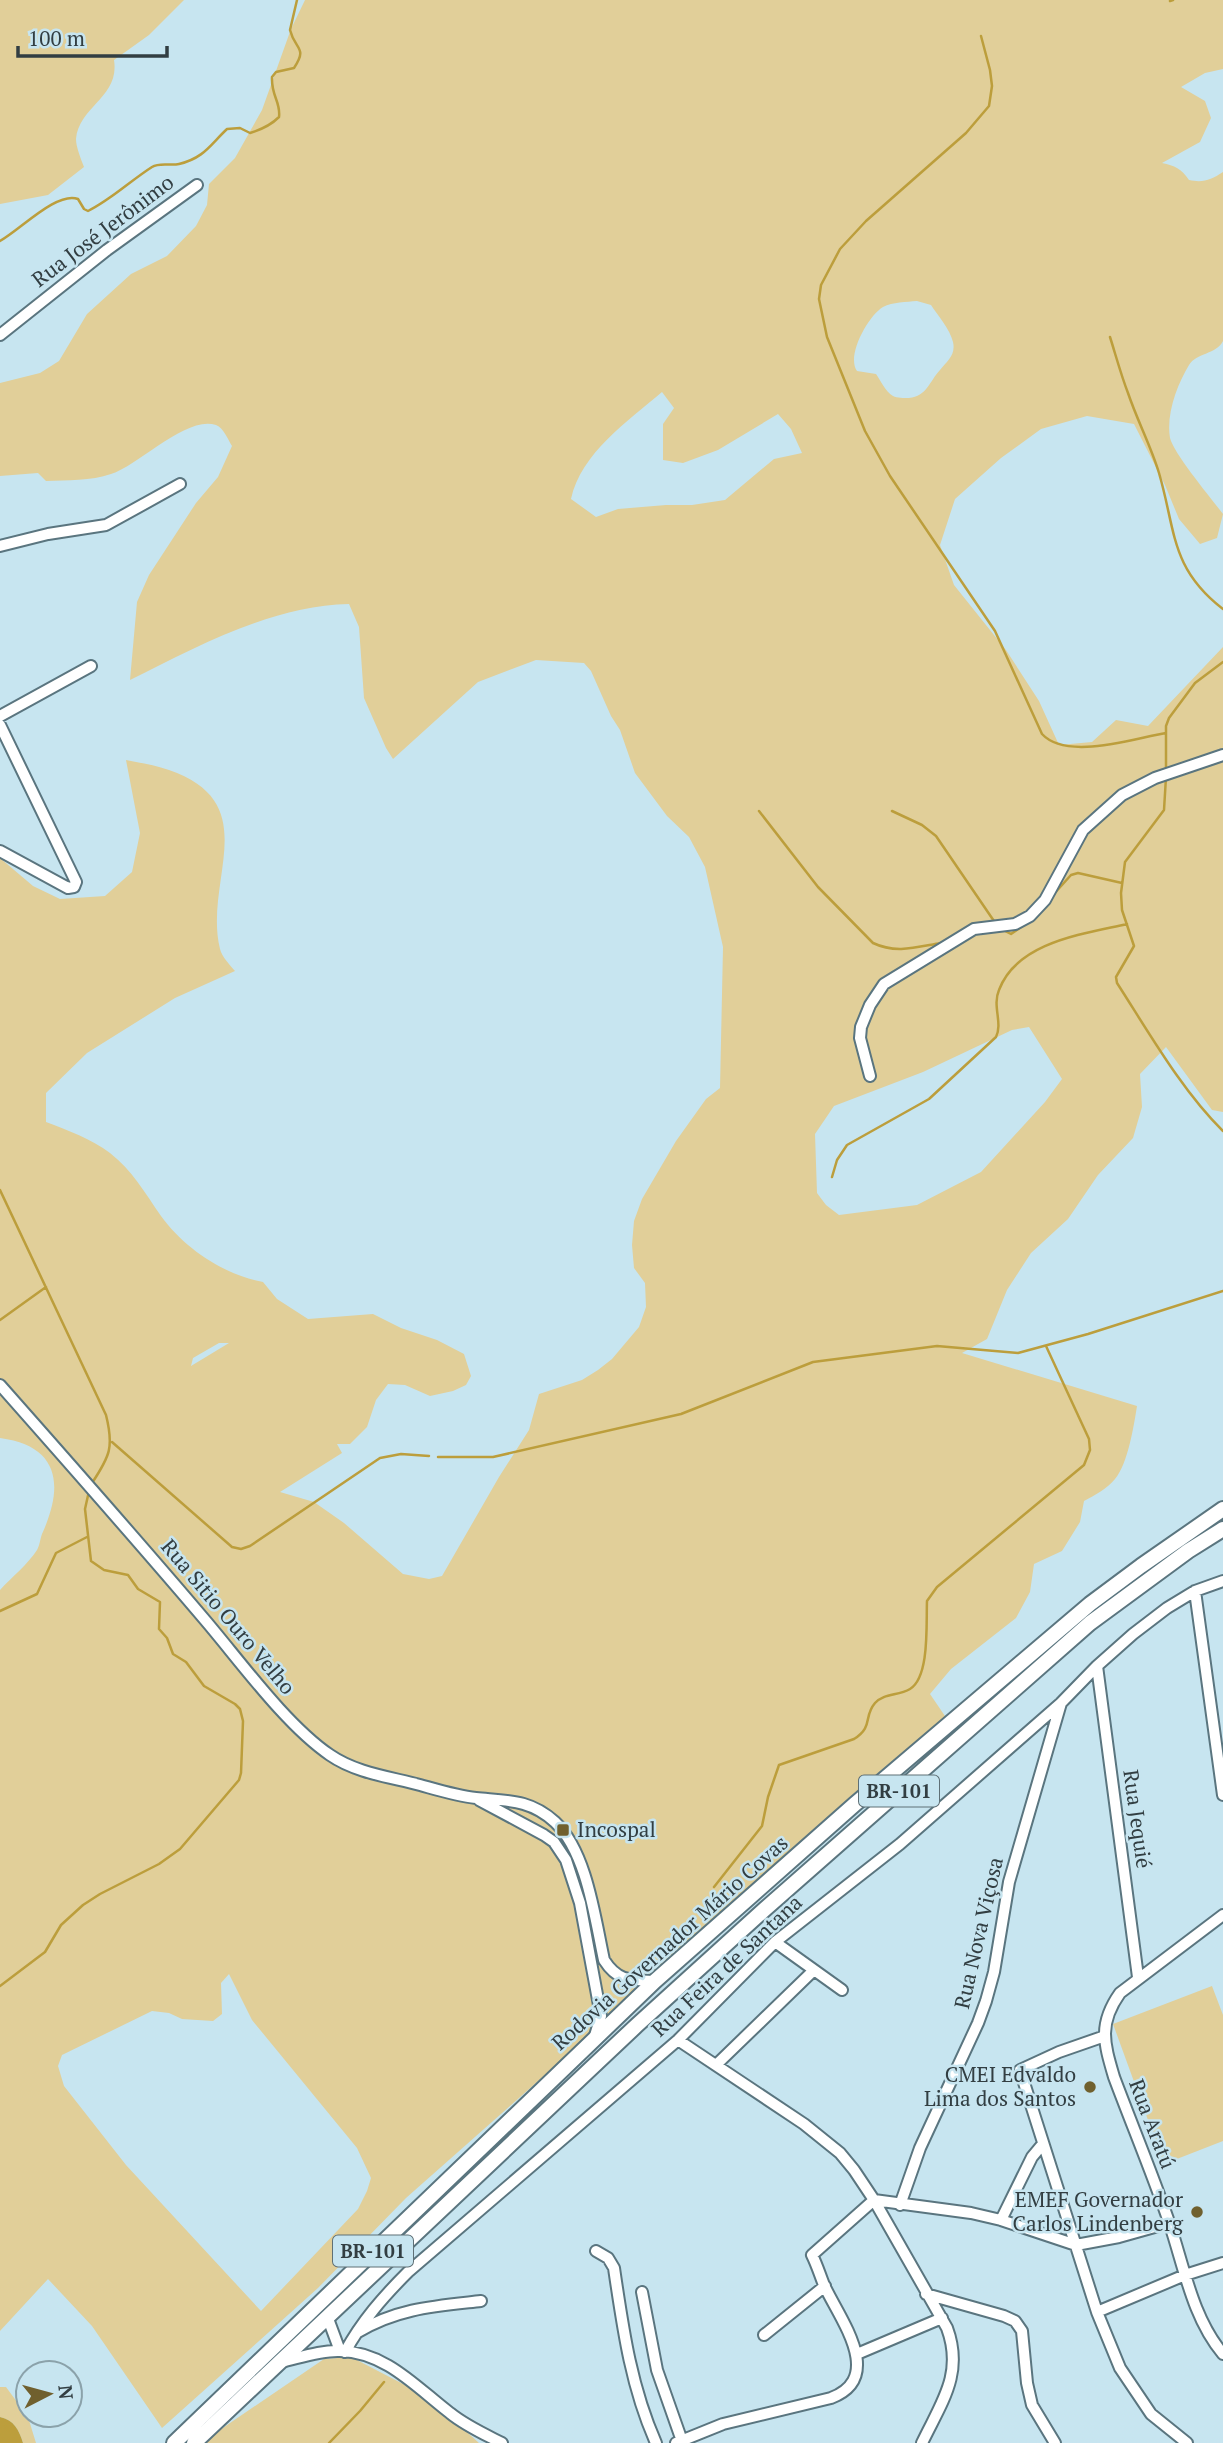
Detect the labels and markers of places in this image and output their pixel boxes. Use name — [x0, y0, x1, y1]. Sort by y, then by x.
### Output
place label: Incospal — [577, 1815, 656, 1843]
marker: Incospal — [555, 1822, 571, 1838]
place label: CMEI Edvaldo Lima dos Santos — [924, 2060, 1076, 2112]
marker: CMEI Edvaldo Lima dos Santos — [1082, 2079, 1098, 2095]
place label: EMEF Governador Carlos Lindenberg — [1013, 2185, 1184, 2237]
marker: EMEF Governador Carlos Lindenberg — [1189, 2204, 1205, 2220]

